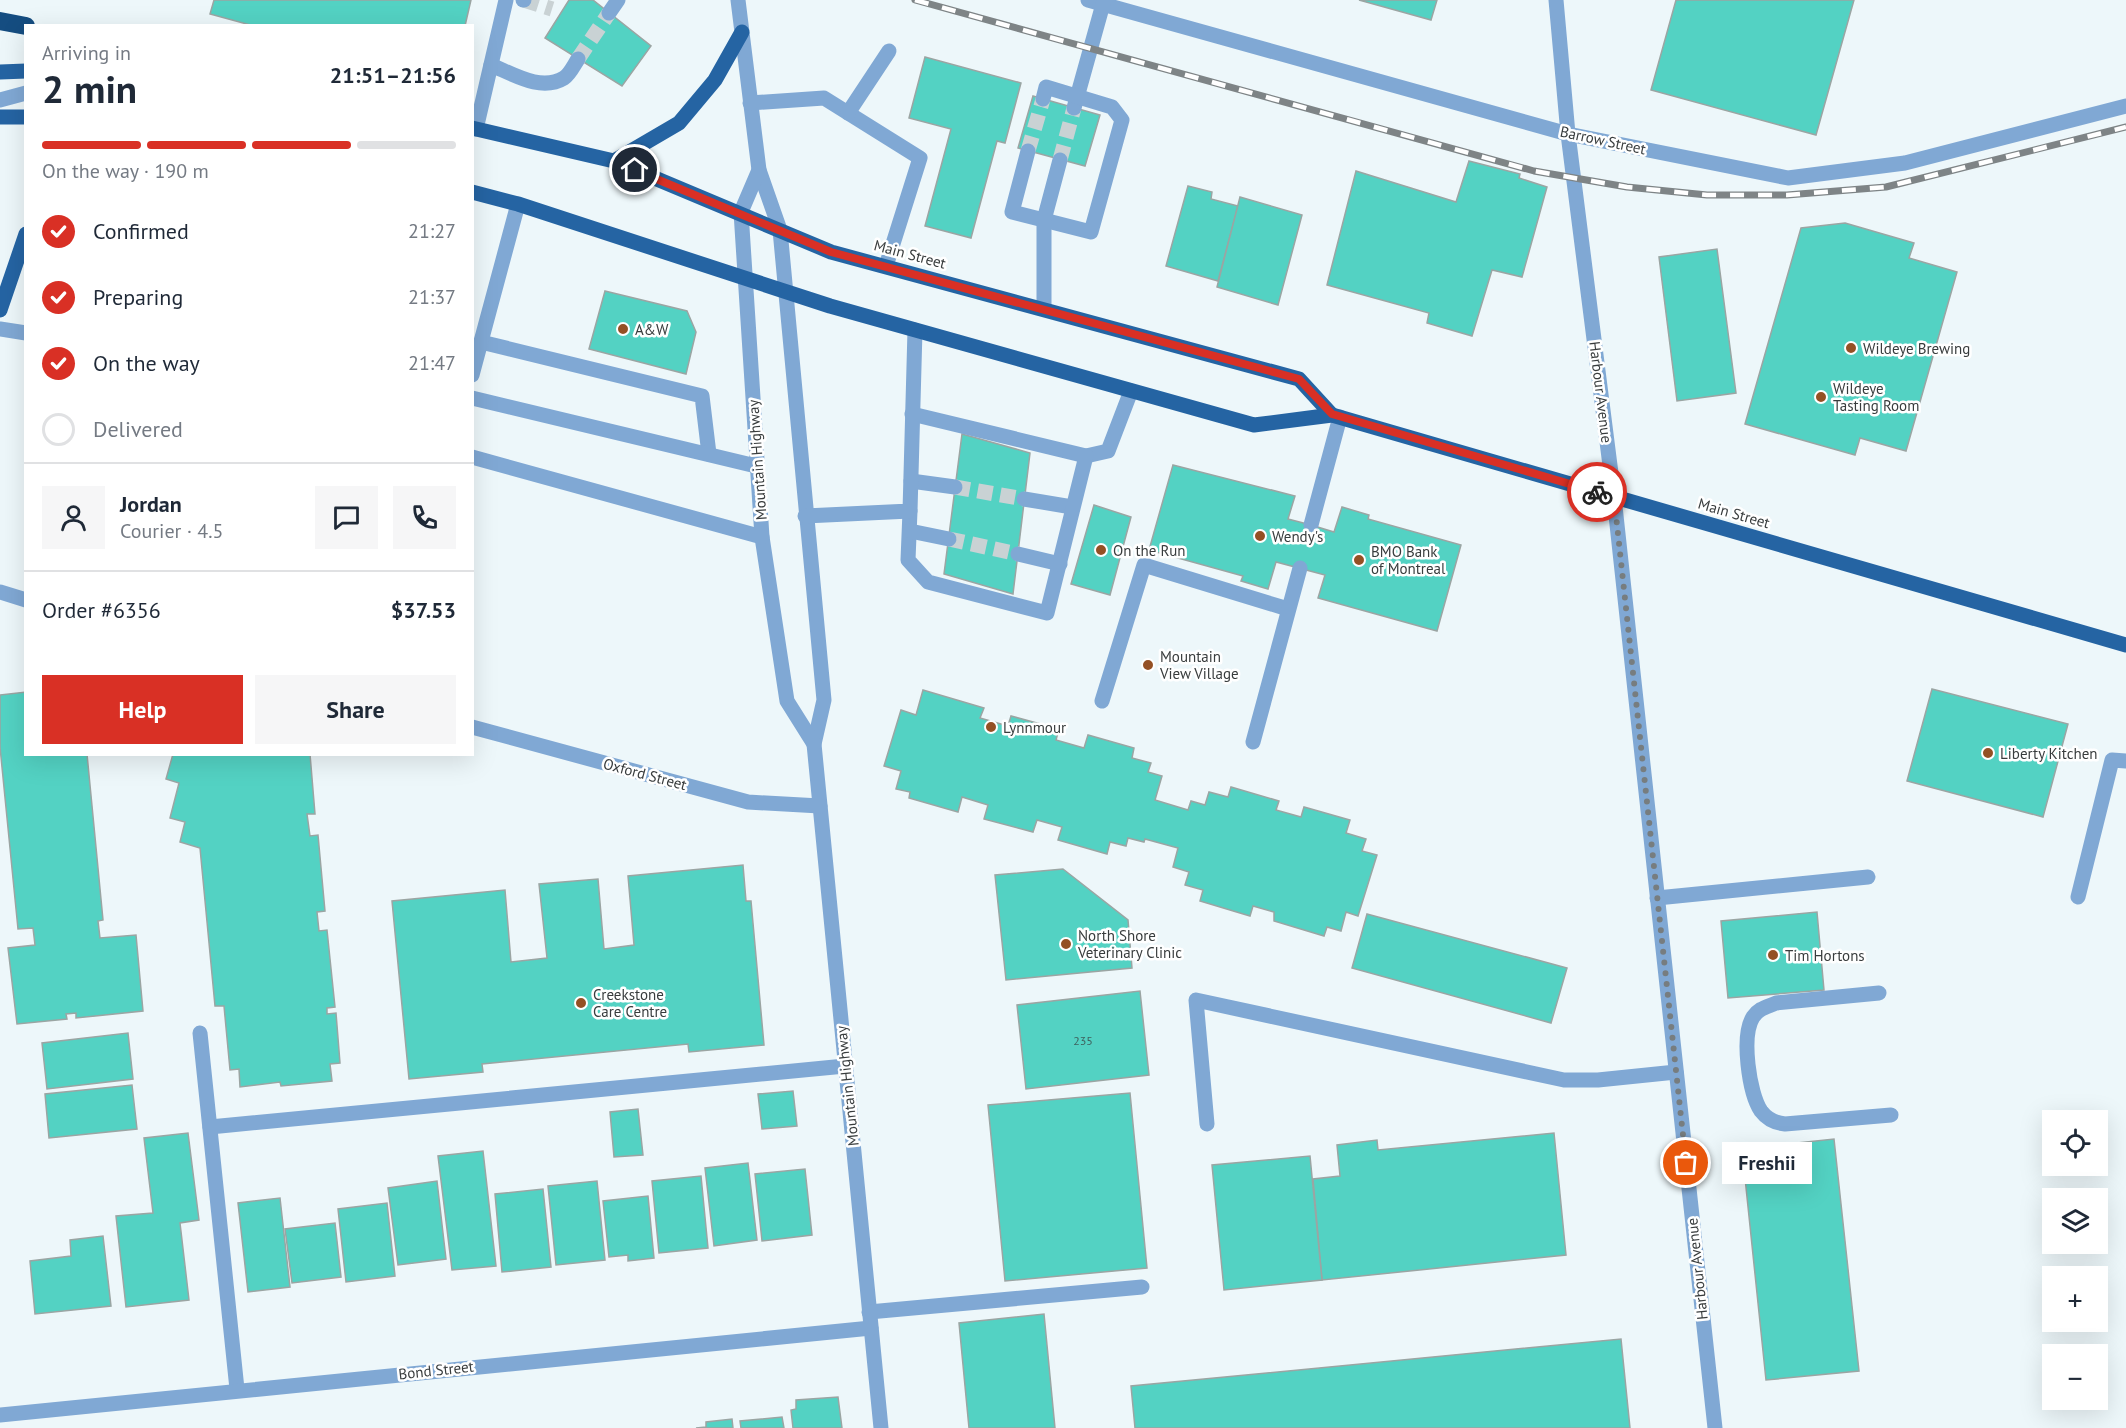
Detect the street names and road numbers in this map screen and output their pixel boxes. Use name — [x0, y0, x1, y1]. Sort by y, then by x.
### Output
street label: Barrow Street — [1558, 122, 1648, 158]
street label: Main Street — [872, 235, 948, 273]
street label: Harbour Avenue — [1585, 340, 1617, 444]
street label: Mountain Highway — [743, 399, 771, 521]
street label: Main Street — [1696, 494, 1772, 532]
street label: Oxford Street — [601, 754, 689, 794]
street label: Mountain Highway — [831, 1025, 863, 1147]
street label: Harbour Avenue — [1682, 1217, 1712, 1321]
street label: Bond Street — [398, 1357, 474, 1383]

